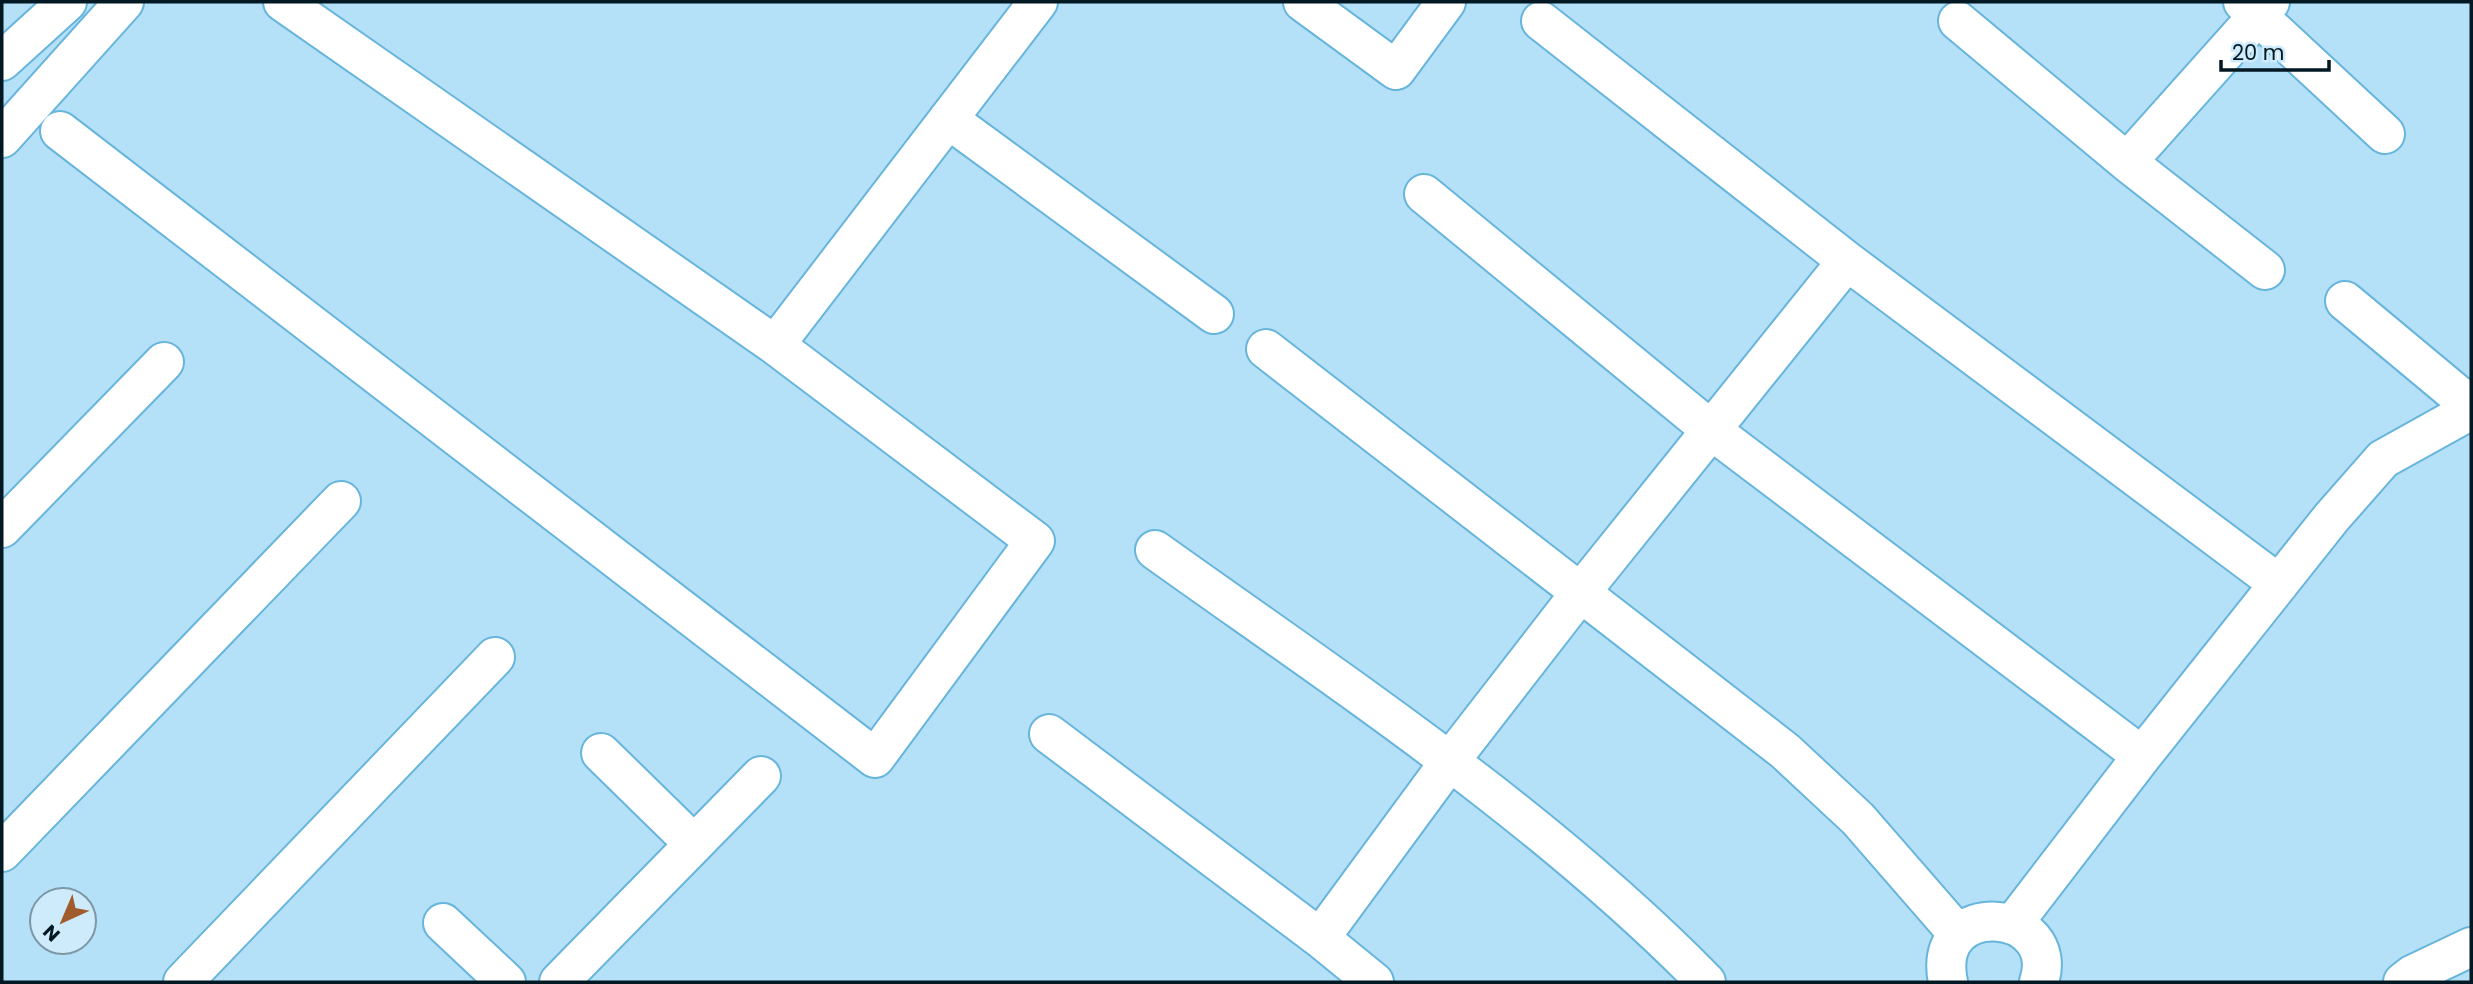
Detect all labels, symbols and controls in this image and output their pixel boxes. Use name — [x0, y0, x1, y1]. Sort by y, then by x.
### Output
scale bar — [2221, 28, 2330, 72]
text: 20 m — [2232, 38, 2285, 67]
north arrow — [28, 886, 98, 956]
text: N — [37, 918, 66, 948]

